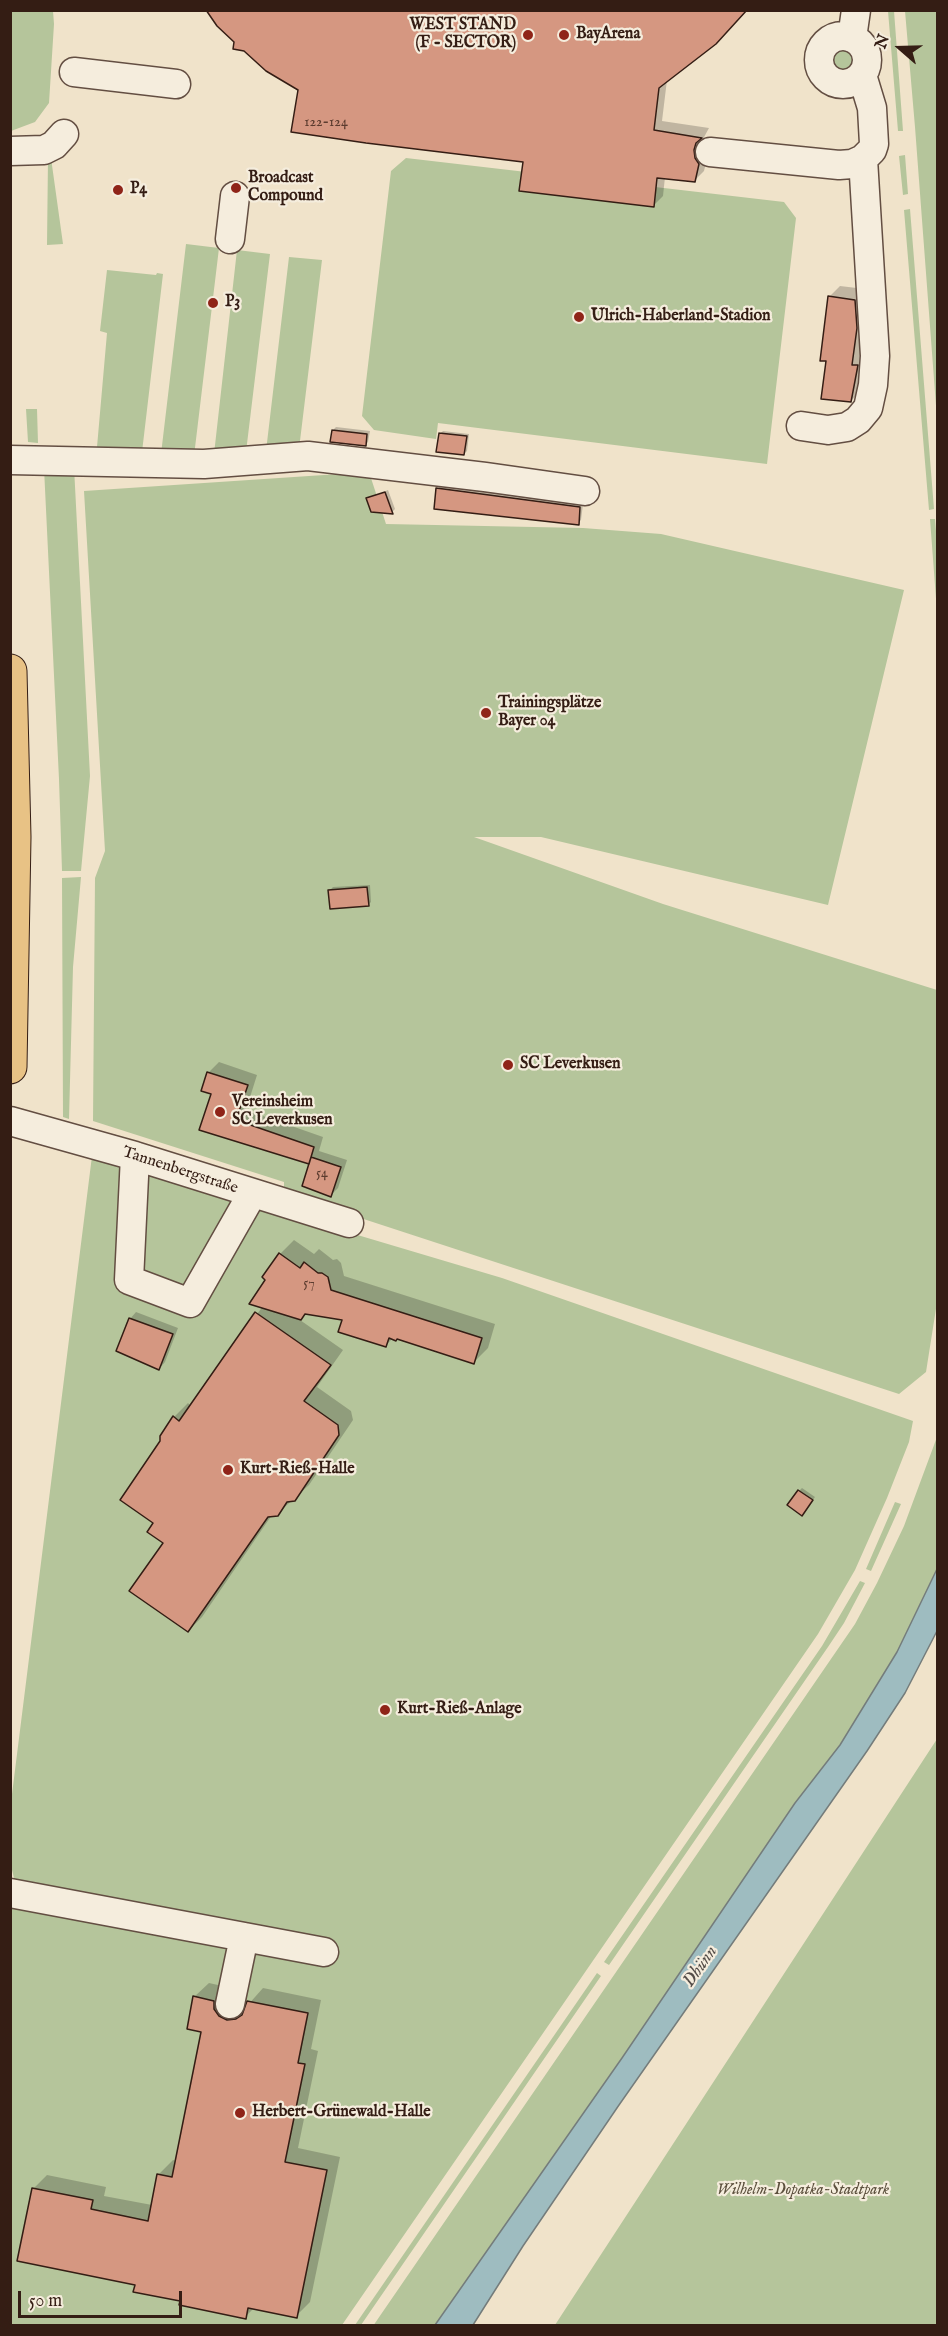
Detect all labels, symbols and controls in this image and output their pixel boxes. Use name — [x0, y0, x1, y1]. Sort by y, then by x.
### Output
place label: WEST STAND (F - SECTOR) — [409, 16, 516, 54]
north arrow — [870, 18, 930, 78]
place label: BayArena — [576, 25, 640, 45]
marker: WEST STAND (F - SECTOR) — [521, 28, 535, 42]
marker: BayArena — [557, 28, 571, 42]
text: N — [871, 32, 895, 52]
house number: 122-124 — [304, 115, 348, 131]
place label: Broadcast Compound — [248, 169, 323, 207]
place label: P4 — [130, 180, 147, 200]
marker: Broadcast Compound — [229, 181, 243, 195]
marker: P4 — [111, 183, 125, 197]
place label: P3 — [225, 293, 240, 313]
marker: P3 — [206, 296, 220, 310]
place label: Ulrich-Haberland-Stadion — [591, 307, 771, 327]
marker: Ulrich-Haberland-Stadion — [572, 310, 586, 324]
place label: Trainingsplätze Bayer 04 — [498, 694, 601, 732]
marker: Trainingsplätze Bayer 04 — [479, 706, 493, 720]
place label: SC Leverkusen — [520, 1055, 621, 1075]
marker: SC Leverkusen — [501, 1058, 515, 1072]
place label: Vereinsheim SC Leverkusen — [232, 1093, 333, 1131]
marker: Vereinsheim SC Leverkusen — [213, 1105, 227, 1119]
street label: Tannenbergstraße — [120, 1143, 240, 1199]
house number: 54 — [316, 1166, 328, 1182]
house number: 57 — [303, 1276, 315, 1292]
place label: Kurt-Rieß-Halle — [240, 1460, 355, 1480]
marker: Kurt-Rieß-Halle — [221, 1463, 235, 1477]
place label: Kurt-Rieß-Anlage — [397, 1700, 522, 1720]
marker: Kurt-Rieß-Anlage — [378, 1703, 392, 1717]
water label: Dhünn — [679, 1942, 723, 1992]
place label: Herbert-Grünewald-Halle — [252, 2103, 431, 2123]
marker: Herbert-Grünewald-Halle — [233, 2106, 247, 2120]
park label: Wilhelm-Dopatka-Stadtpark — [717, 2181, 889, 2201]
scale bar — [21, 2279, 184, 2317]
text: 50 m — [29, 2290, 62, 2313]

